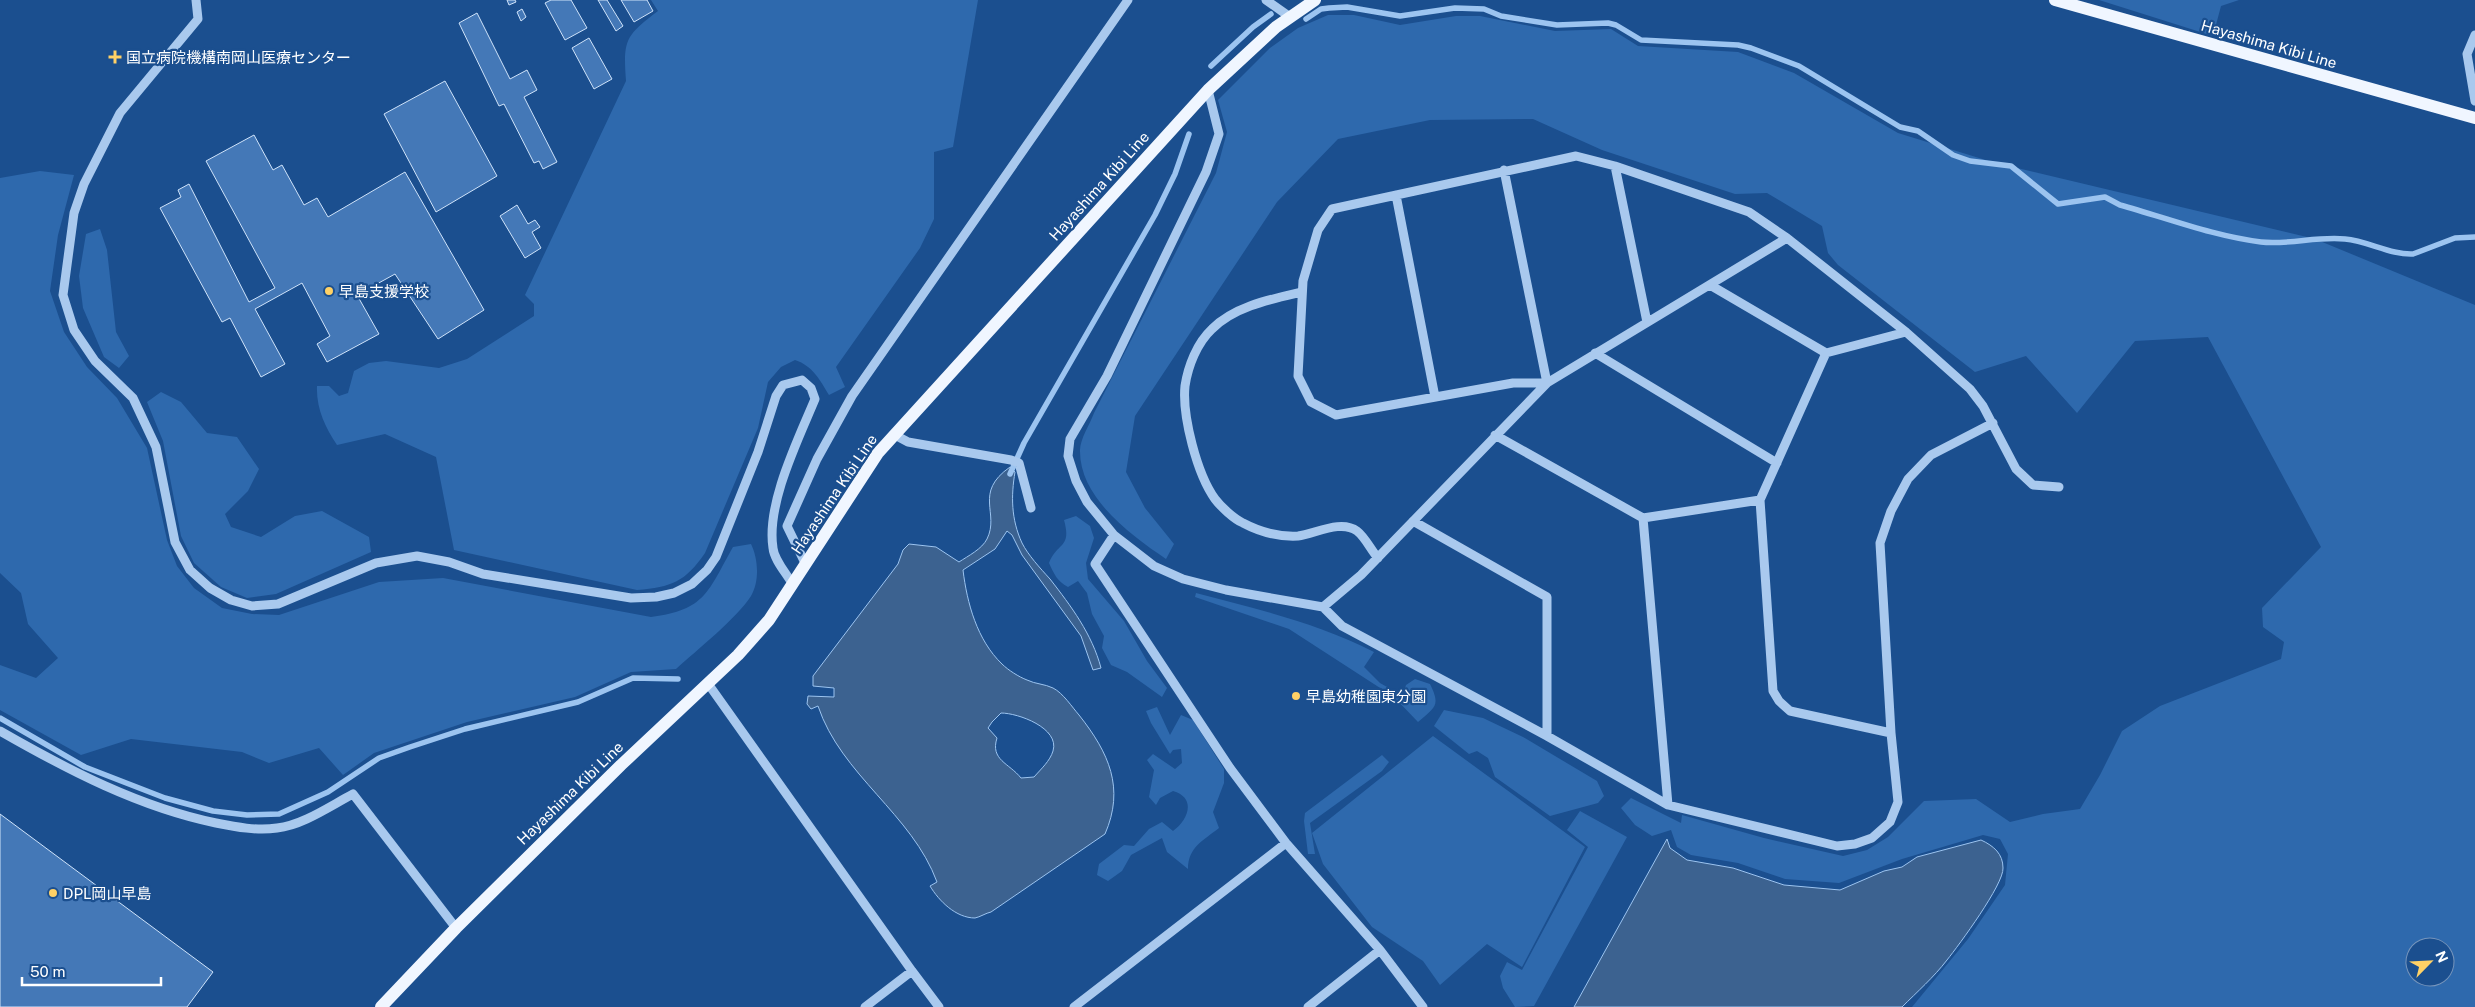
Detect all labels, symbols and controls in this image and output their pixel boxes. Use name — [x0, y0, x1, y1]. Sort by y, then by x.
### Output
street label: Hayashima Kibi Line — [2199, 16, 2339, 72]
place label: 国立病院機構南岡山医療センター — [126, 49, 351, 66]
marker: 国立病院機構南岡山医療センター — [108, 50, 122, 64]
street label: Hayashima Kibi Line — [1046, 128, 1152, 244]
place label: 早島支援学校 — [339, 283, 429, 300]
marker: 早島支援学校 — [323, 285, 335, 297]
street label: Hayashima Kibi Line — [788, 431, 880, 557]
place label: 早島幼稚園東分園 — [1306, 688, 1426, 705]
marker: 早島幼稚園東分園 — [1290, 690, 1302, 702]
street label: Hayashima Kibi Line — [514, 738, 626, 848]
place label: DPL岡山早島 — [63, 885, 152, 902]
marker: DPL岡山早島 — [47, 887, 59, 899]
north arrow — [2405, 937, 2455, 987]
text: N — [2432, 948, 2451, 965]
scale bar — [22, 954, 161, 986]
text: 50 m — [30, 963, 65, 980]

